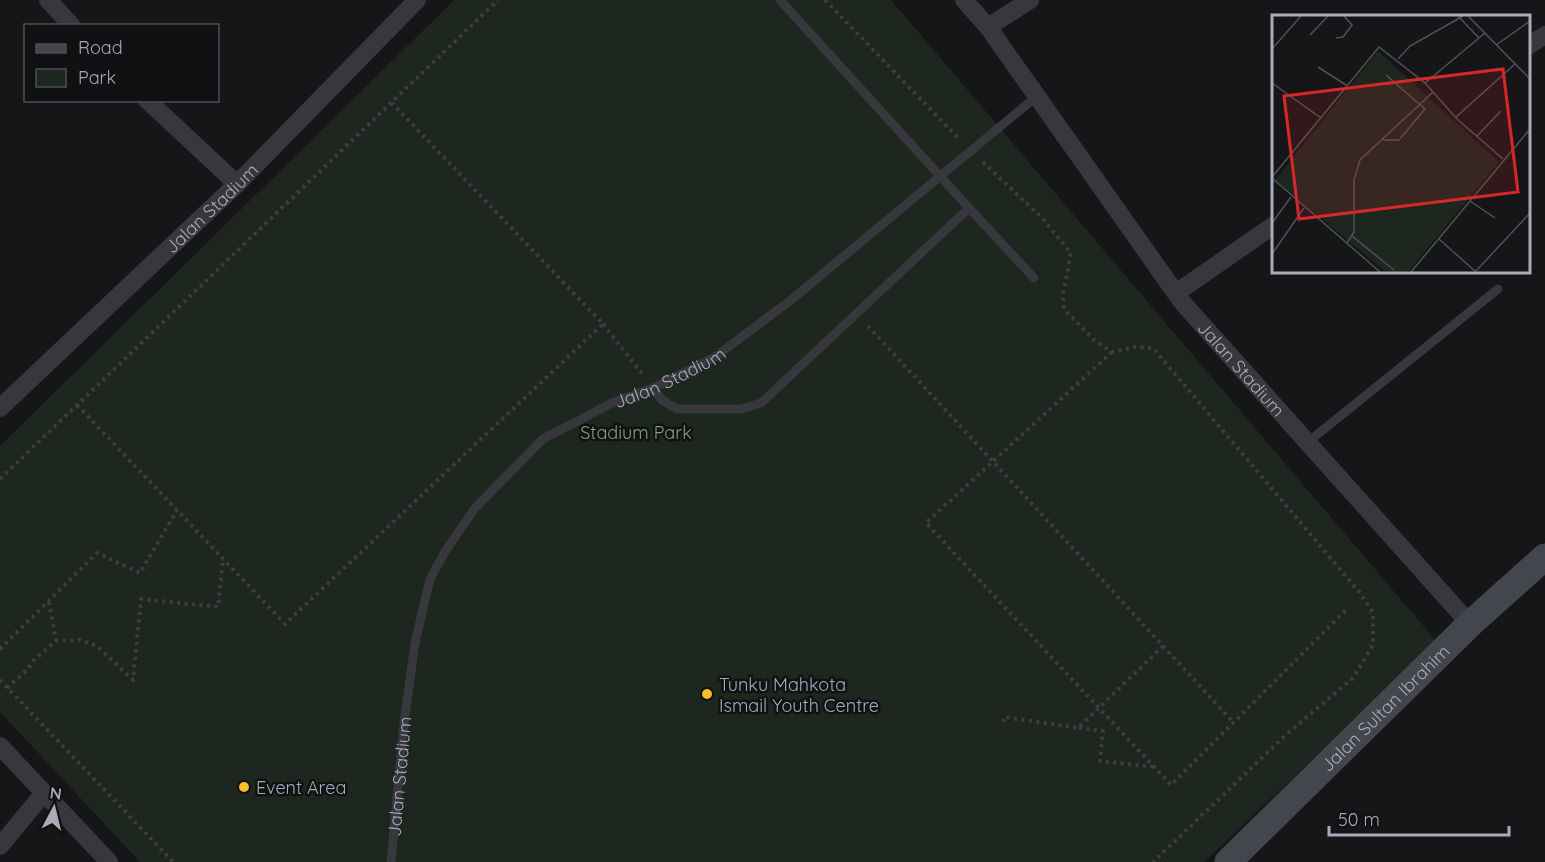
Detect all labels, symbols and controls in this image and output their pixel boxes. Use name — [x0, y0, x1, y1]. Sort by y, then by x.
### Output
inset map — [1272, 15, 1530, 273]
legend — [24, 24, 219, 102]
text: Road — [78, 36, 123, 59]
text: Park — [78, 66, 116, 89]
street label: Jalan Stadium — [160, 158, 263, 258]
street label: Jalan Stadium — [1193, 316, 1290, 421]
street label: Jalan Stadium — [611, 342, 730, 413]
park label: Stadium Park — [580, 421, 692, 444]
street label: Jalan Sultan Ibrahim — [1315, 639, 1454, 776]
place label: Tunku Mahkota Ismail Youth Centre — [719, 673, 879, 717]
marker: Tunku Mahkota Ismail Youth Centre — [700, 687, 714, 701]
street label: Jalan Stadium — [382, 715, 416, 837]
place label: Event Area — [256, 776, 346, 799]
north arrow — [24, 778, 84, 838]
marker: Event Area — [237, 780, 251, 794]
text: N — [49, 782, 63, 804]
scale bar — [1329, 799, 1509, 837]
text: 50 m — [1338, 808, 1380, 831]

